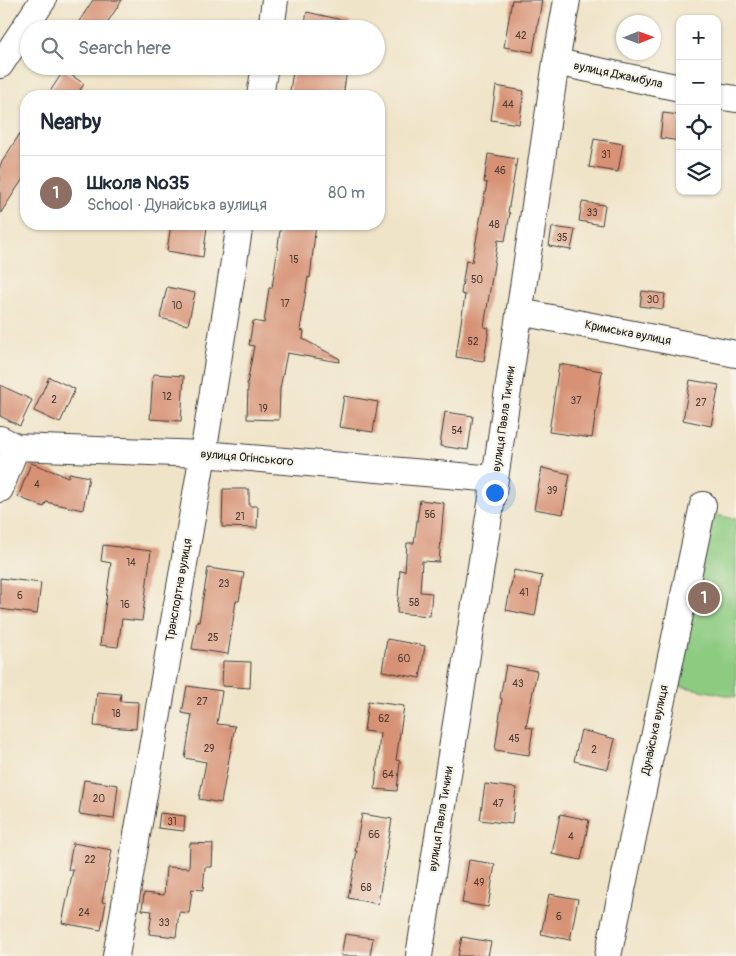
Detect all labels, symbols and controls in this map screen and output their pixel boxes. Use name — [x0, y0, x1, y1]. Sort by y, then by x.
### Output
north arrow — [616, 15, 661, 60]
map controls — [676, 15, 721, 195]
button: + — [676, 15, 721, 60]
search box — [20, 20, 385, 75]
house number: 42 — [515, 30, 527, 42]
icon: search — [38, 34, 66, 62]
text: Search here — [78, 36, 171, 60]
street label: вулиця Джамбула — [572, 58, 664, 92]
button: − — [676, 60, 721, 105]
house number: 44 — [502, 99, 514, 111]
button: locate — [676, 105, 721, 150]
text: Nearby — [40, 109, 101, 136]
house number: 31 — [601, 149, 611, 161]
button: layers — [676, 150, 721, 195]
house number: 46 — [494, 165, 506, 177]
text: Школа №35 — [87, 171, 189, 195]
text: 1 — [53, 183, 59, 203]
text: 80 m — [328, 183, 365, 203]
text: School · Дунайська вулиця — [87, 195, 267, 215]
house number: 33 — [586, 207, 598, 219]
house number: 48 — [489, 219, 499, 231]
house number: 35 — [557, 232, 568, 244]
house number: 15 — [289, 254, 299, 266]
house number: 50 — [471, 274, 483, 286]
house number: 30 — [647, 294, 659, 306]
house number: 17 — [280, 298, 290, 310]
house number: 10 — [172, 300, 183, 312]
street label: Кримська вулиця — [584, 317, 673, 349]
house number: 52 — [467, 336, 479, 348]
street label: вулиця Павла Тичини — [489, 365, 519, 473]
house number: 12 — [162, 391, 172, 403]
house number: 2 — [51, 394, 57, 406]
house number: 37 — [571, 395, 582, 407]
house number: 27 — [696, 397, 707, 409]
house number: 19 — [258, 403, 268, 415]
house number: 54 — [451, 425, 463, 437]
street label: вулиця Огінського — [200, 446, 295, 470]
house number: 4 — [34, 479, 40, 491]
your location — [482, 480, 508, 506]
house number: 39 — [547, 485, 557, 497]
house number: 56 — [424, 509, 436, 521]
house number: 21 — [235, 511, 245, 523]
street label: Транспортна вулиця — [163, 537, 195, 643]
house number: 14 — [126, 557, 136, 569]
house number: 23 — [219, 578, 230, 590]
pin: 1 — [688, 579, 720, 617]
house number: 41 — [519, 587, 529, 599]
house number: 6 — [17, 590, 23, 602]
house number: 58 — [409, 597, 419, 609]
house number: 16 — [120, 599, 130, 611]
house number: 25 — [207, 632, 219, 644]
house number: 60 — [398, 653, 410, 665]
house number: 43 — [512, 678, 524, 690]
street label: Дунайська вулиця — [638, 683, 672, 777]
house number: 27 — [197, 696, 208, 708]
house number: 18 — [112, 708, 120, 720]
house number: 62 — [378, 713, 390, 725]
house number: 45 — [508, 733, 520, 745]
house number: 29 — [204, 743, 214, 755]
house number: 2 — [591, 744, 597, 756]
street label: вулиця Павла Тичини — [425, 765, 457, 873]
house number: 64 — [382, 769, 394, 781]
house number: 20 — [93, 793, 105, 805]
house number: 47 — [492, 798, 504, 810]
house number: 31 — [167, 816, 177, 828]
house number: 66 — [368, 829, 380, 841]
house number: 4 — [568, 831, 574, 843]
house number: 22 — [84, 854, 96, 866]
house number: 49 — [474, 877, 484, 889]
house number: 68 — [361, 882, 371, 894]
house number: 24 — [78, 907, 90, 919]
house number: 6 — [556, 911, 562, 923]
house number: 33 — [158, 917, 170, 929]

